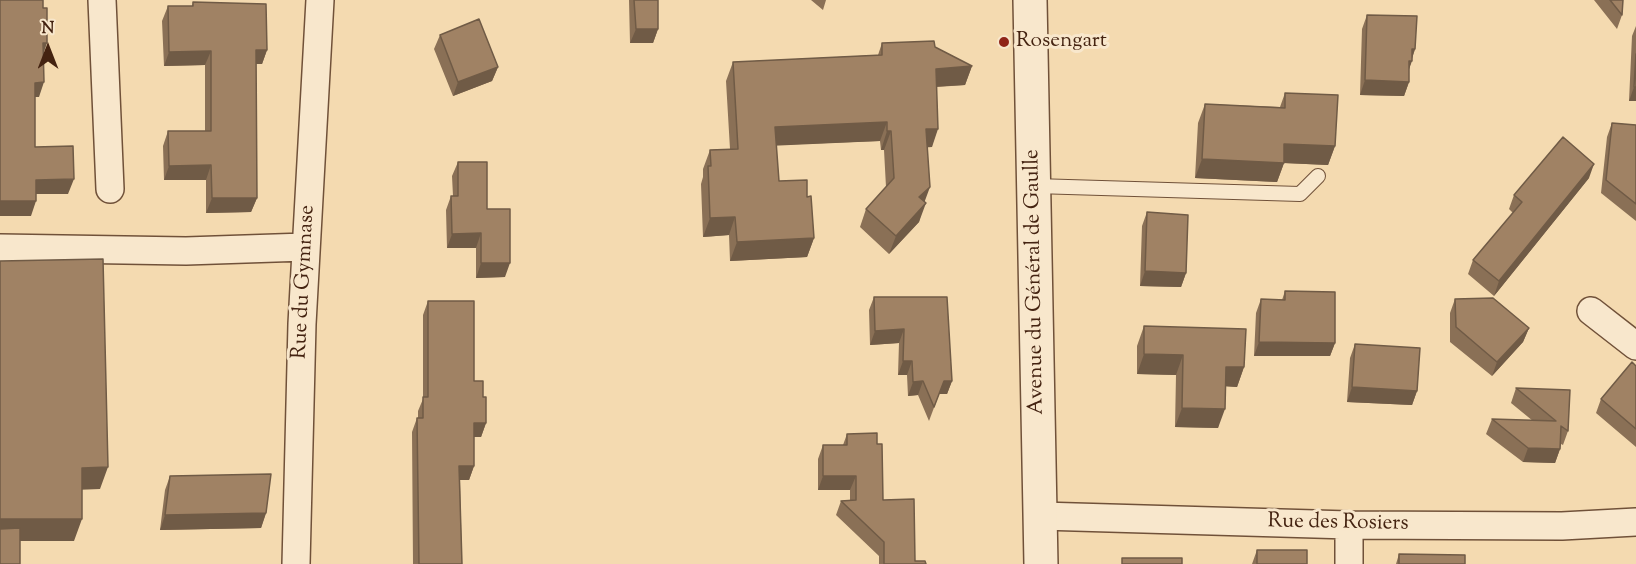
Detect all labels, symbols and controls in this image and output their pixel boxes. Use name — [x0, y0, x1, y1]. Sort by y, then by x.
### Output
north arrow — [18, 18, 78, 78]
text: N — [42, 18, 54, 41]
place label: Rosengart — [1016, 29, 1107, 55]
marker: Rosengart — [997, 35, 1011, 49]
street label: Avenue du Général de Gaulle — [1021, 149, 1051, 415]
street label: Rue du Gymnase — [288, 204, 322, 360]
street label: Rue des Rosiers — [1267, 510, 1409, 538]

